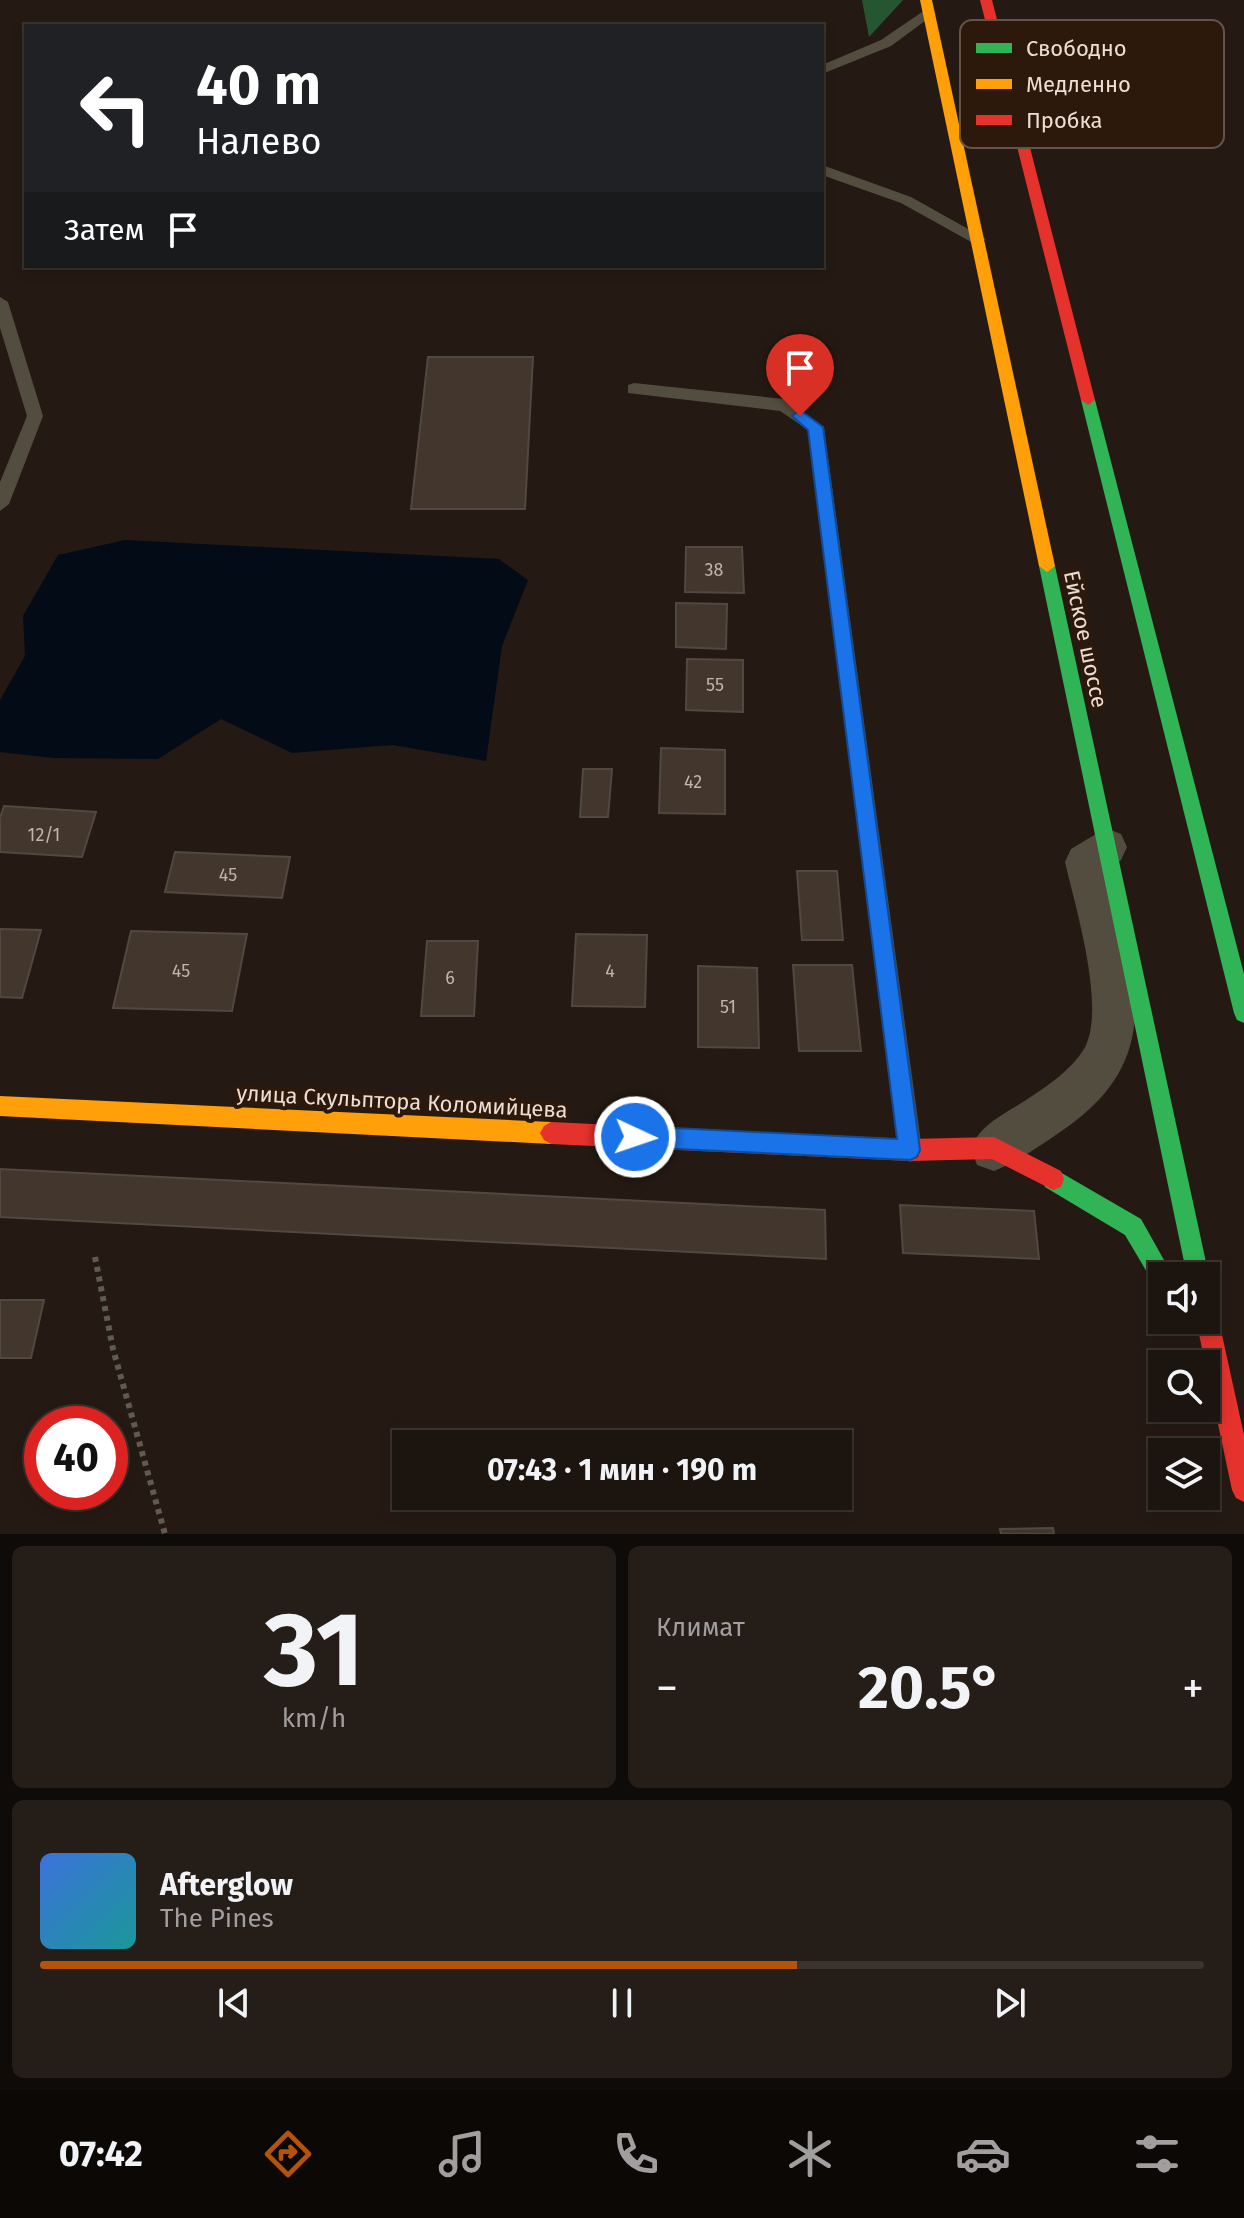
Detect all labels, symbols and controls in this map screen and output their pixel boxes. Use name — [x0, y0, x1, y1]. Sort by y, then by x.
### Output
legend — [960, 20, 1224, 148]
text: Свободно — [1026, 35, 1127, 62]
text: 40 m — [196, 52, 321, 119]
icon: left — [64, 56, 168, 160]
text: Медленно — [1026, 71, 1131, 98]
text: Пробка — [1026, 107, 1103, 134]
text: Налево — [196, 120, 322, 164]
icon: arrive — [161, 208, 205, 252]
text: Затем — [64, 212, 145, 248]
pin — [766, 334, 834, 416]
icon: arrive — [778, 346, 822, 390]
house number: 38 — [705, 559, 724, 581]
street label: Ейское шоссе — [1058, 568, 1113, 710]
house number: 55 — [706, 674, 724, 696]
house number: 42 — [684, 771, 702, 793]
house number: 12/1 — [28, 824, 60, 846]
house number: 45 — [219, 864, 237, 886]
house number: 45 — [172, 960, 190, 982]
house number: 4 — [605, 960, 615, 982]
house number: 6 — [445, 967, 455, 989]
house number: 51 — [720, 996, 736, 1018]
street label: улица Скульптора Коломийцева — [236, 1079, 568, 1124]
position arrow — [593, 1095, 677, 1179]
map controls — [1148, 1262, 1220, 1510]
button: sound — [1148, 1262, 1220, 1334]
button: search — [1148, 1350, 1220, 1422]
speed limit sign: 40 — [24, 1406, 128, 1510]
button: layers — [1148, 1438, 1220, 1510]
text: 07:43 · 1 мин · 190 m — [487, 1452, 757, 1488]
text: 31 — [264, 1588, 364, 1713]
text: Климат — [656, 1612, 745, 1643]
text: 20.5° — [858, 1652, 1002, 1724]
text: − — [656, 1662, 678, 1715]
text: + — [1182, 1662, 1204, 1715]
text: km/h — [282, 1703, 346, 1734]
text: Afterglow — [160, 1867, 293, 1903]
text: The Pines — [160, 1903, 274, 1934]
icon: previous — [212, 1981, 256, 2025]
icon: pause — [600, 1981, 644, 2025]
icon: next — [988, 1981, 1032, 2025]
icon: directions — [260, 2126, 316, 2182]
icon: music — [434, 2126, 490, 2182]
icon: phone — [608, 2126, 664, 2182]
icon: climate — [782, 2126, 838, 2182]
icon: car — [955, 2126, 1011, 2182]
icon: filters — [1129, 2126, 1185, 2182]
text: 07:42 — [59, 2132, 143, 2176]

